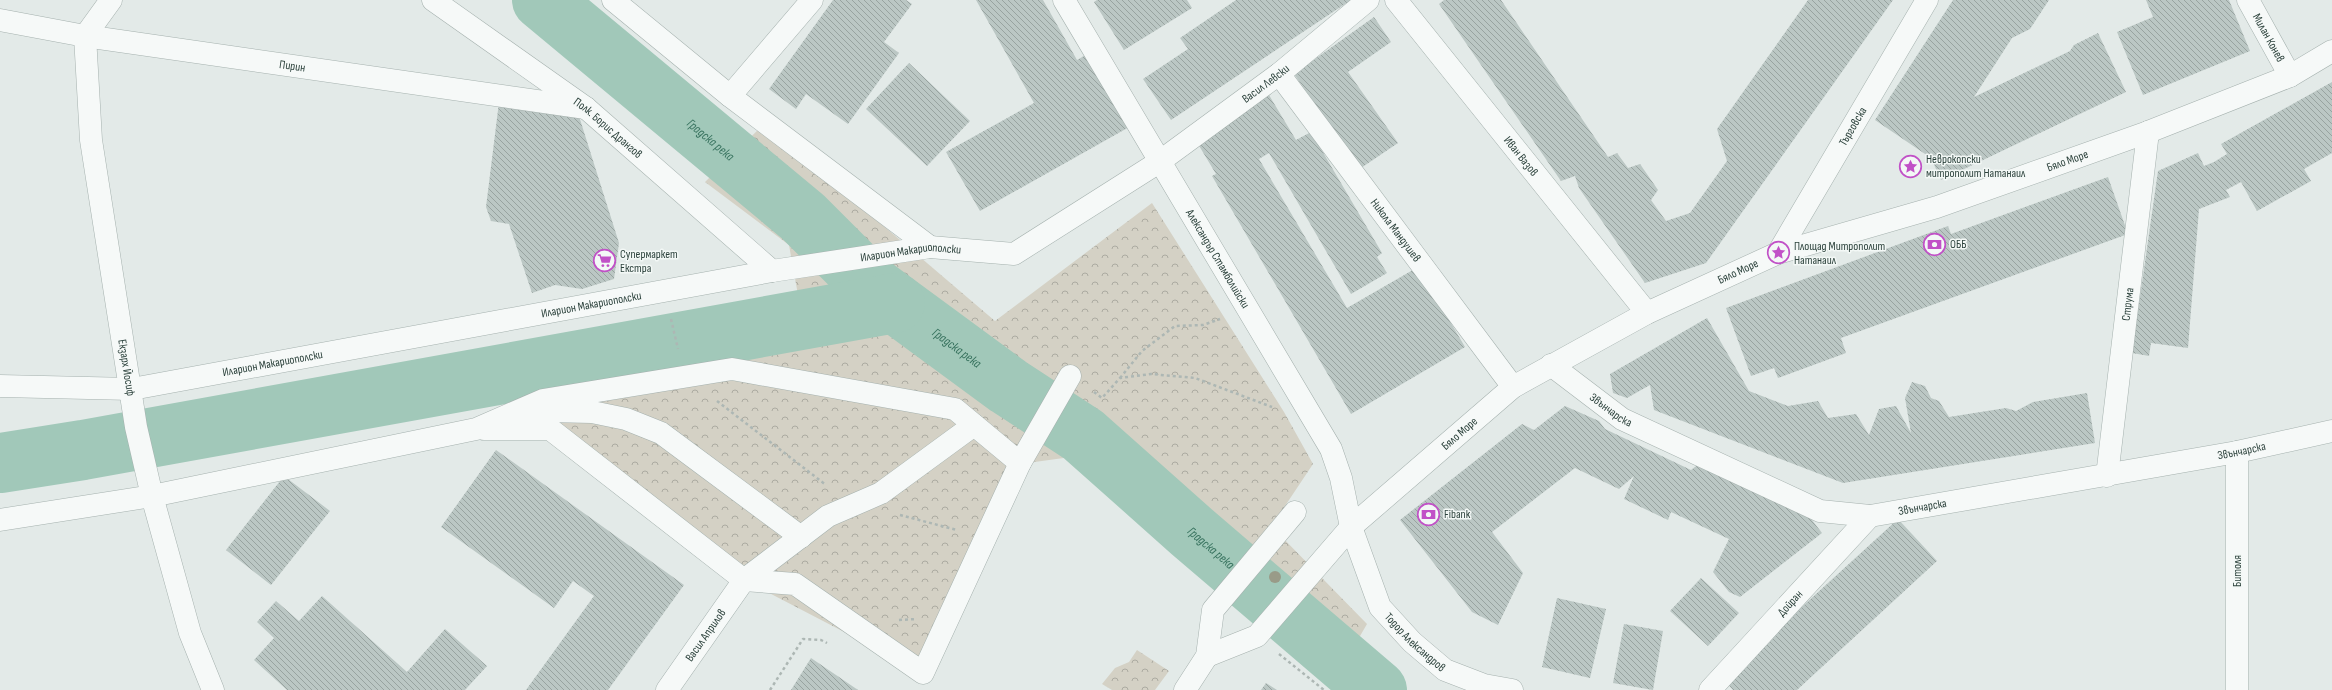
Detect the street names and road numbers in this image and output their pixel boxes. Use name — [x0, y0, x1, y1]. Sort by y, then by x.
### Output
street label: Милан Конев — [2249, 11, 2288, 65]
street label: Пирин — [278, 57, 306, 75]
street label: Васил Левски — [1239, 61, 1292, 106]
street label: Полк. Борис Дрангов — [571, 94, 646, 162]
street label: Търговска — [1835, 104, 1870, 149]
street label: Иван Вазов — [1501, 133, 1542, 179]
street label: Бяло Море — [2045, 146, 2090, 175]
street label: Никола Мандушев — [1367, 196, 1424, 265]
street label: Александър Стамболийски — [1182, 206, 1253, 311]
street label: Иларион Макариополски — [859, 239, 962, 265]
street label: Бяло Море — [1715, 256, 1761, 287]
street label: Струма — [2118, 286, 2137, 322]
street label: Иларион Макариополски — [540, 288, 643, 321]
street label: Екзарх Йосиф — [115, 338, 139, 397]
street label: Иларион Макариополски — [221, 346, 324, 380]
street label: Звънчарска — [1587, 390, 1635, 430]
street label: Бяло Море — [1438, 414, 1481, 453]
street label: Звънчарска — [2216, 438, 2267, 463]
street label: Звънчарска — [1897, 495, 1948, 518]
street label: Битоля — [2230, 555, 2245, 587]
street label: Дойран — [1774, 587, 1806, 619]
street label: Васил Априлов — [682, 606, 729, 664]
street label: Тодор Александров — [1381, 610, 1449, 675]

